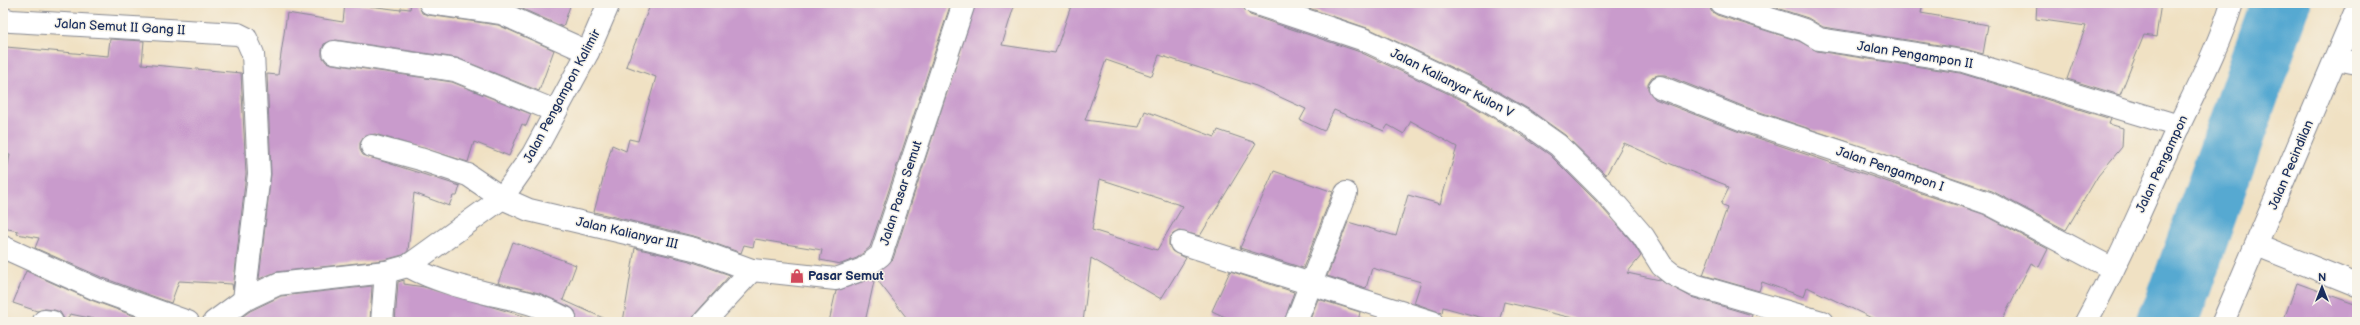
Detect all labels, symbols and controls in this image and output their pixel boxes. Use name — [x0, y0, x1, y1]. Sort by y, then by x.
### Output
street label: Jalan Semut II Gang II — [54, 16, 186, 38]
street label: Jalan Pengampon Kalimir — [520, 26, 604, 166]
street label: Jalan Pengampon II — [1856, 38, 1974, 72]
street label: Jalan Kalianyar Kulon V — [1388, 45, 1516, 121]
street label: Jalan Pengampon — [2132, 113, 2192, 215]
street label: Jalan Pecindilan — [2265, 118, 2317, 212]
street label: Jalan Pasar Semut — [877, 139, 925, 247]
street label: Jalan Pengampon I — [1834, 143, 1946, 195]
street label: Jalan Kalianyar III — [574, 213, 680, 253]
north arrow — [2302, 267, 2342, 307]
shop icon: Pasar Semut — [789, 268, 805, 284]
place label: Pasar Semut — [808, 268, 884, 284]
text: N — [2318, 271, 2326, 284]

